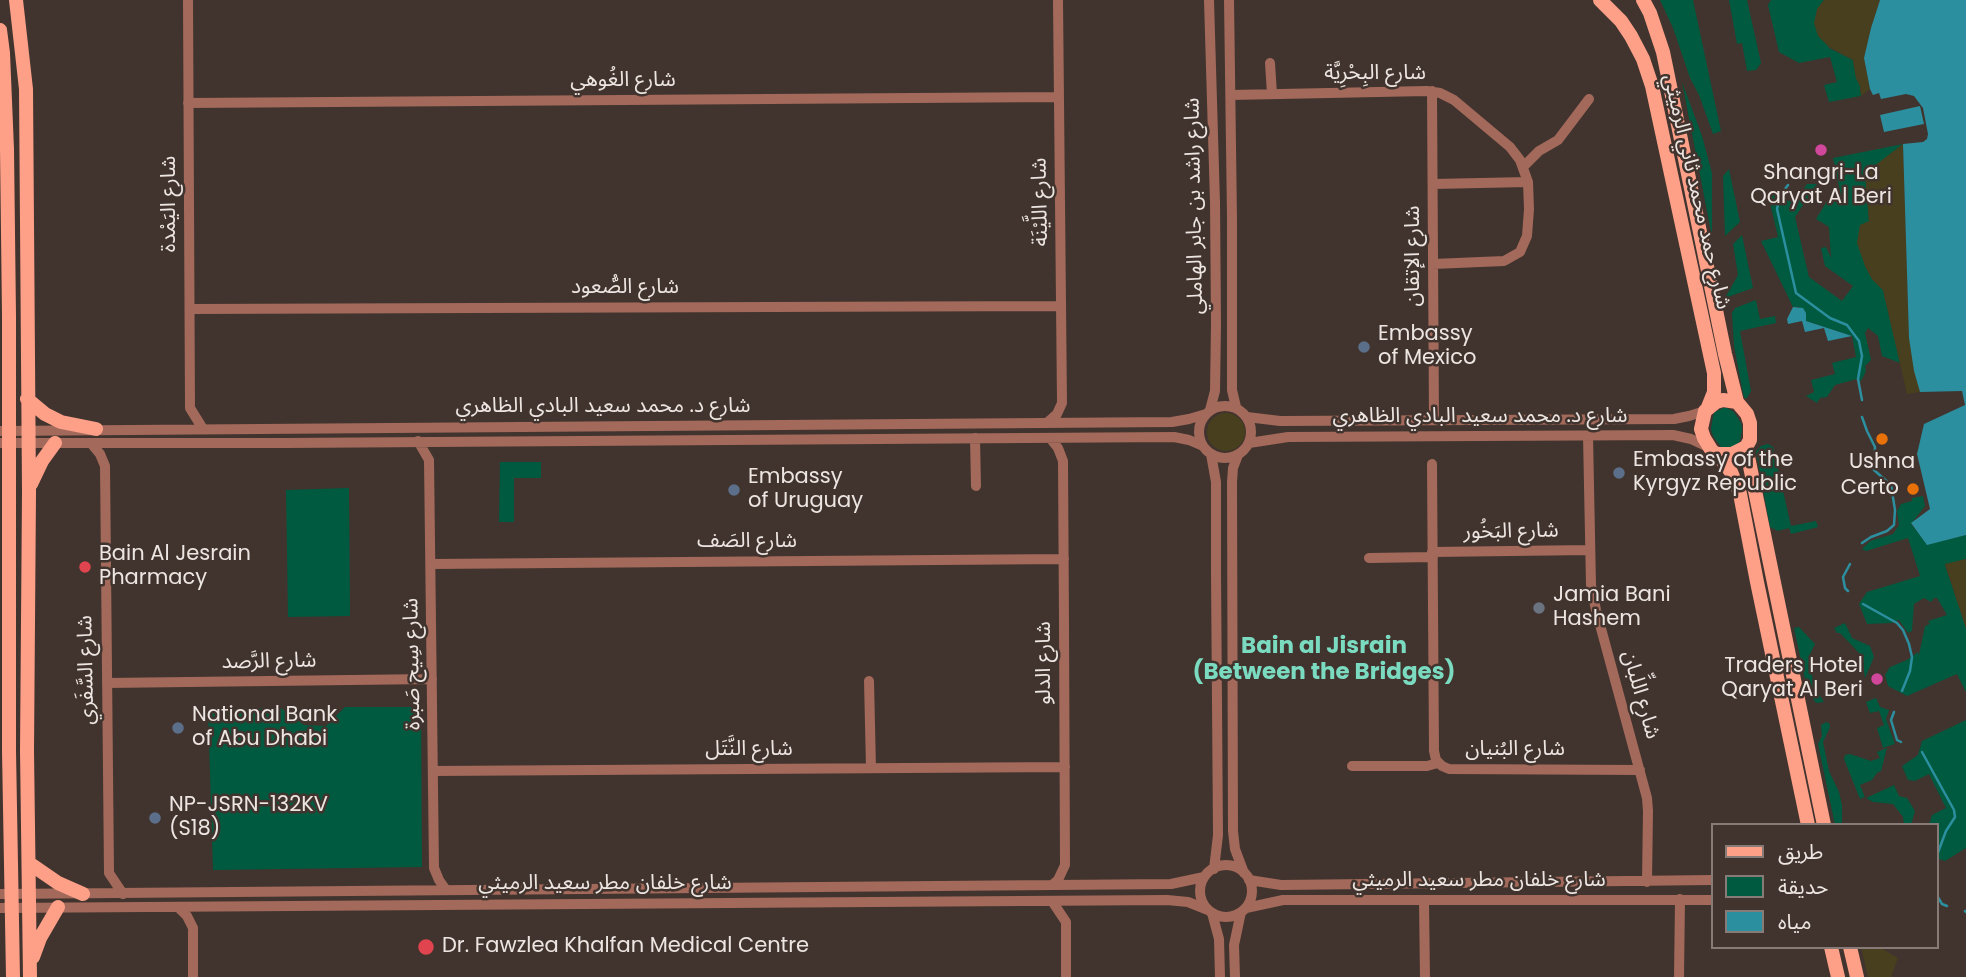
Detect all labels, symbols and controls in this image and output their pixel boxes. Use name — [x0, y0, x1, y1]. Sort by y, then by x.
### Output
street label: شارع البِحْرِيَّة — [1324, 61, 1426, 87]
street label: شارع الغُوهي — [570, 68, 676, 94]
street label: شارع حمد محمد ثاني الرميثي — [1657, 72, 1735, 312]
street label: شارع راشد بن جابر الهاملي — [1181, 97, 1209, 315]
marker: Shangri-La Qaryat Al Beri — [1813, 142, 1829, 158]
street label: شارع اليَمْدة — [157, 156, 183, 252]
street label: شارع اللَّيْنَة — [1028, 158, 1054, 246]
place label: Shangri-La Qaryat Al Beri — [1750, 161, 1892, 211]
street label: شارع الإتقان — [1401, 206, 1427, 306]
street label: شارع الصُّعود — [571, 275, 679, 301]
place label: Embassy of Mexico — [1378, 322, 1476, 372]
marker: Embassy of Mexico — [1356, 339, 1372, 355]
street label: شارع د. محمد سعيد البادي الظاهري — [455, 394, 751, 420]
street label: شارع د. محمد سعيد البادي الظاهري — [1332, 404, 1628, 430]
marker: Ushna — [1874, 431, 1890, 447]
place label: Embassy of the Kyrgyz Republic — [1633, 448, 1797, 498]
place label: Ushna — [1849, 450, 1915, 476]
place label: Embassy of Uruguay — [748, 465, 863, 515]
marker: Embassy of the Kyrgyz Republic — [1611, 465, 1627, 481]
place label: Certo — [1841, 476, 1899, 502]
marker: Certo — [1905, 481, 1921, 497]
marker: Embassy of Uruguay — [726, 482, 742, 498]
street label: شارع البَخُور — [1463, 519, 1559, 545]
street label: شارع الصَف — [697, 529, 797, 555]
place label: Bain Al Jesrain Pharmacy — [99, 542, 251, 592]
marker: Bain Al Jesrain Pharmacy — [77, 559, 93, 575]
place label: Jamia Bani Hashem — [1553, 583, 1671, 633]
street label: شارع سِيح صَبرة — [399, 598, 427, 730]
marker: Jamia Bani Hashem — [1531, 600, 1547, 616]
street label: شارع السَّفَري — [73, 615, 101, 725]
street label: شارع الدلو — [1032, 621, 1058, 705]
district label: Bain al Jisrain (Between the Bridges) — [1192, 633, 1456, 687]
street label: شارع اللِّبان — [1615, 648, 1665, 742]
street label: شارع الرَّصد — [221, 649, 317, 675]
place label: Traders Hotel Qaryat Al Beri — [1721, 654, 1863, 704]
marker: Traders Hotel Qaryat Al Beri — [1869, 671, 1885, 687]
place label: National Bank of Abu Dhabi — [192, 703, 337, 753]
marker: National Bank of Abu Dhabi — [170, 720, 186, 736]
street label: شارع النَّتَل — [705, 737, 793, 763]
street label: شارع البُنيان — [1465, 737, 1565, 763]
place label: NP-JSRN-132KV (S18) — [169, 793, 328, 843]
marker: NP-JSRN-132KV (S18) — [147, 810, 163, 826]
legend — [1710, 823, 1938, 949]
text: طريق — [1778, 837, 1823, 866]
street label: شارع خلفان مطر سعيد الرميثي — [1352, 868, 1606, 894]
street label: شارع خلفان مطر سعيد الرميثي — [478, 871, 732, 897]
text: حديقة — [1778, 872, 1828, 901]
text: مياه — [1778, 907, 1811, 936]
place label: Dr. Fawzlea Khalfan Medical Centre — [442, 934, 809, 960]
marker: Dr. Fawzlea Khalfan Medical Centre — [416, 937, 436, 957]

